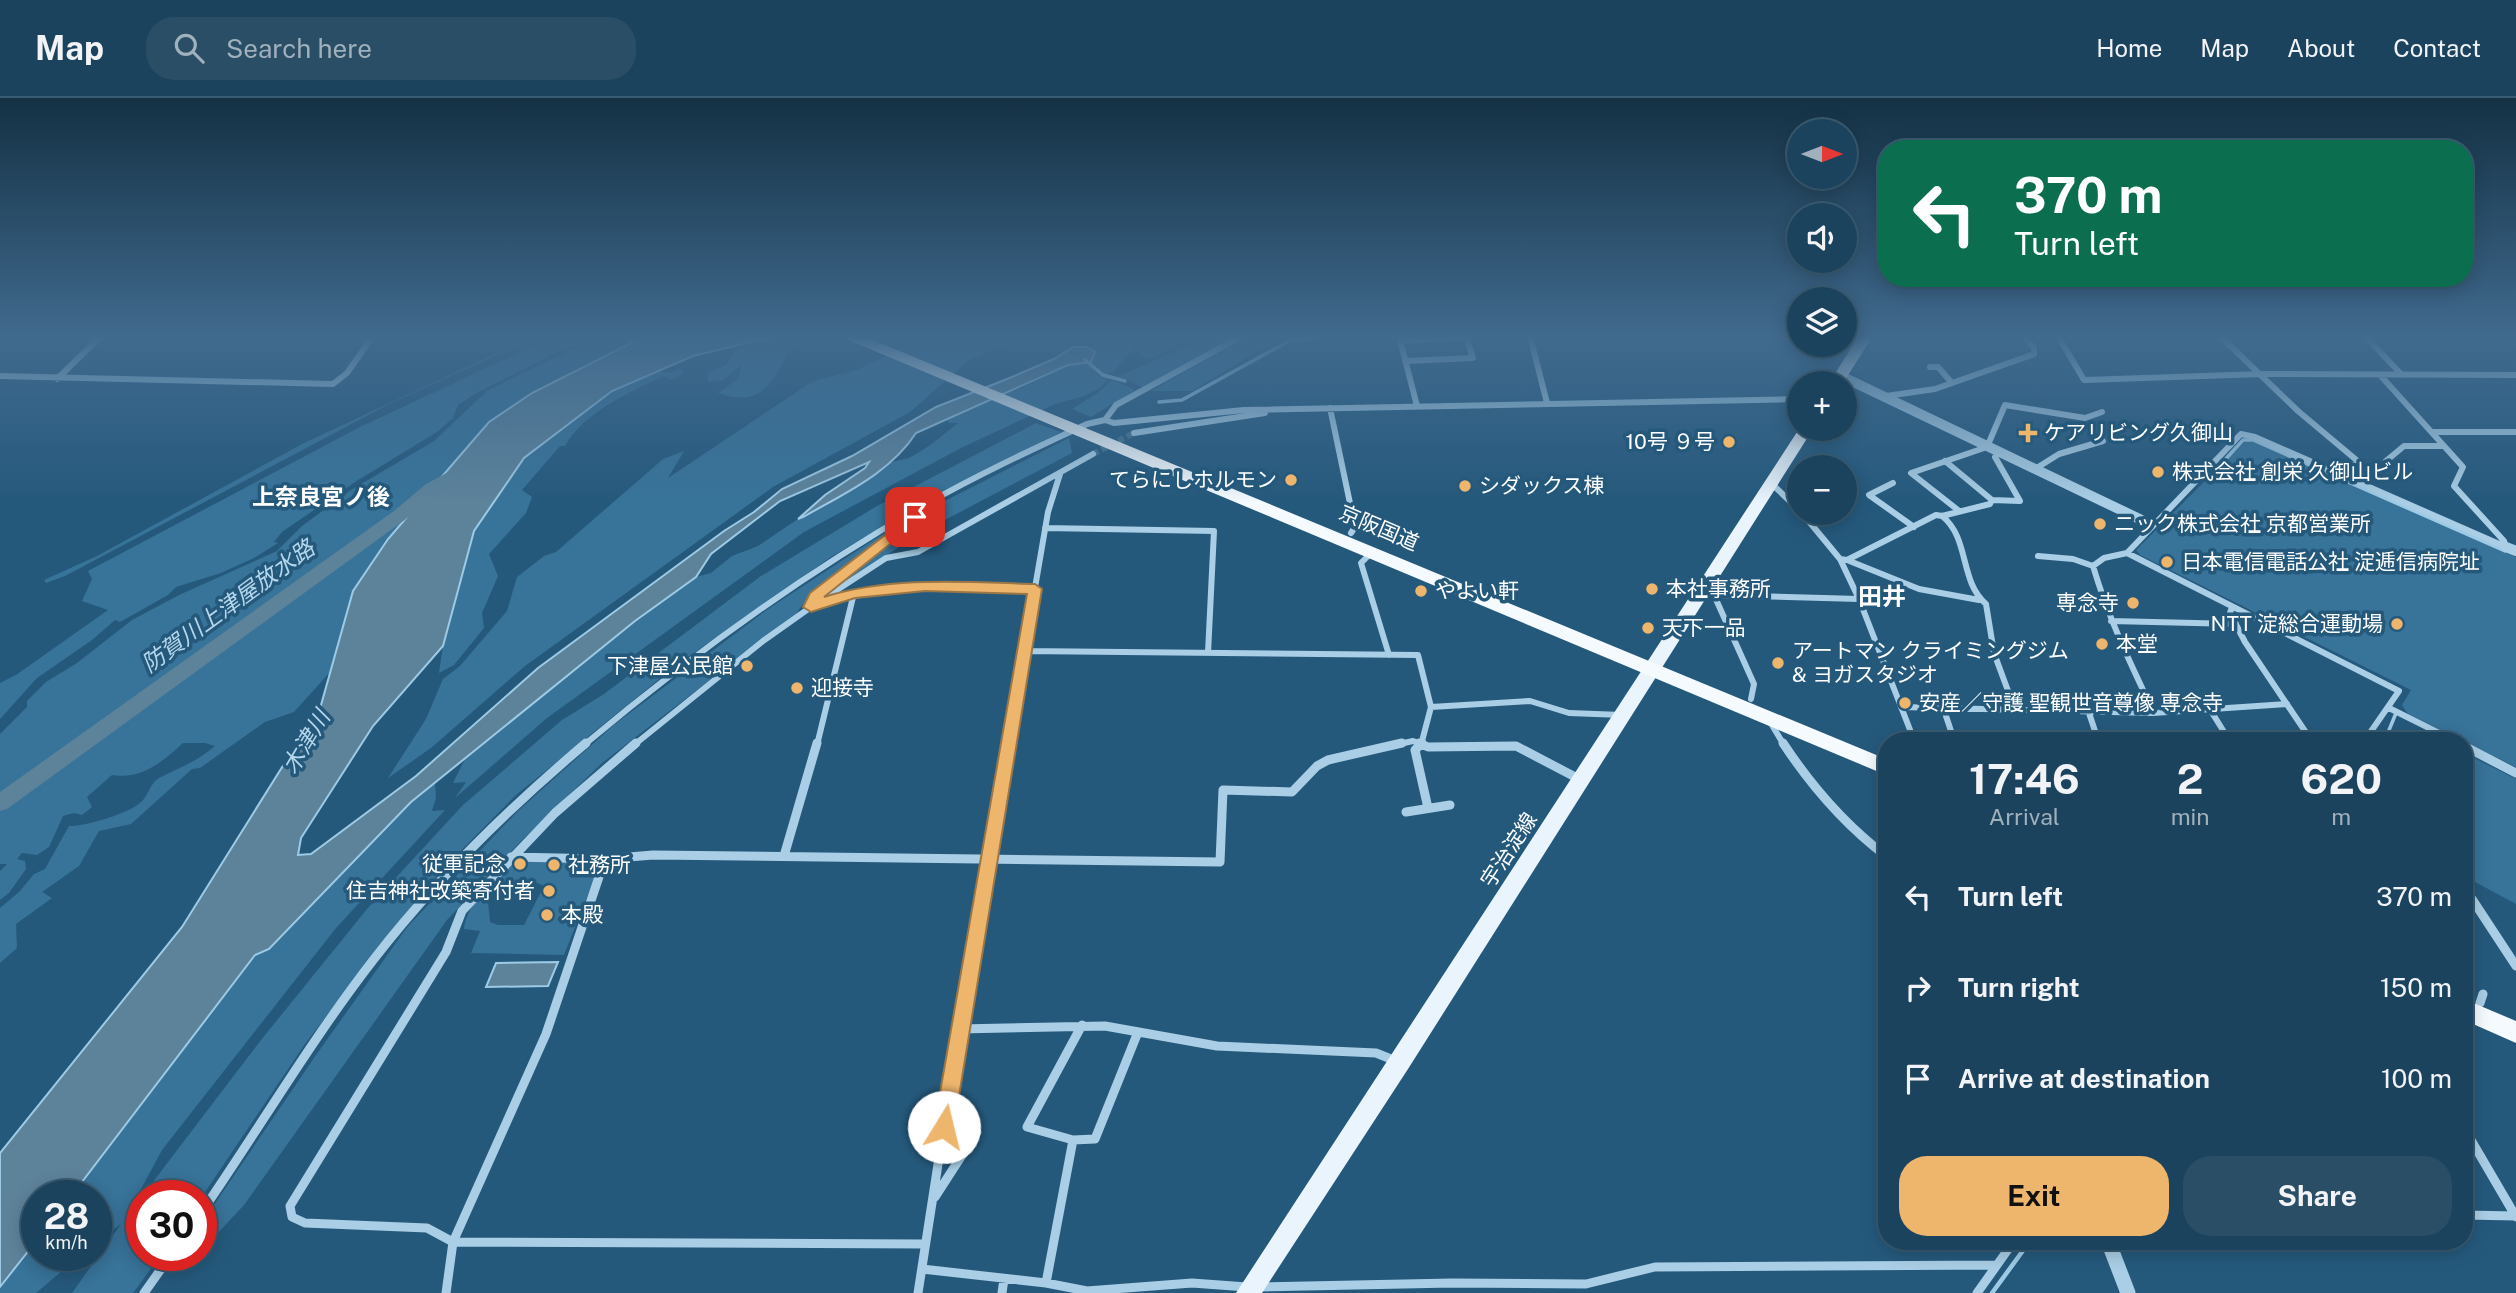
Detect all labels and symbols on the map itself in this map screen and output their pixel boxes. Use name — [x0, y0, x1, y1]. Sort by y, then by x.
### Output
north arrow — [1787, 119, 1857, 189]
place label: ケアリビング久御山 — [2044, 420, 2233, 445]
marker: ケアリビング久御山 — [2018, 423, 2038, 443]
place label: 10号 ９号 — [1625, 429, 1715, 454]
marker: 10号 ９号 — [1721, 434, 1737, 450]
place label: 株式会社 創栄 久御山ビル — [2172, 459, 2413, 484]
marker: 株式会社 創栄 久御山ビル — [2150, 464, 2166, 480]
place label: てらにしホルモン — [1109, 467, 1277, 492]
marker: てらにしホルモン — [1283, 472, 1299, 488]
place label: シダックス棟 — [1479, 473, 1604, 498]
marker: シダックス棟 — [1457, 478, 1473, 494]
district label: 上奈良宮ノ後 — [252, 483, 390, 510]
pin — [885, 487, 945, 547]
street label: 京阪国道 — [1336, 500, 1423, 555]
place label: ニック株式会社 京都営業所 — [2114, 511, 2371, 536]
marker: ニック株式会社 京都営業所 — [2092, 516, 2108, 532]
water label: 防賀川上津屋放水路 — [136, 533, 321, 677]
place label: 日本電信電話公社 淀逓信病院址 — [2181, 549, 2480, 574]
marker: 日本電信電話公社 淀逓信病院址 — [2159, 554, 2175, 570]
place label: 本社事務所 — [1666, 576, 1771, 601]
place label: やよい軒 — [1435, 578, 1519, 603]
marker: 本社事務所 — [1644, 581, 1660, 597]
district label: 田井 — [1858, 582, 1906, 610]
marker: やよい軒 — [1413, 583, 1429, 599]
place label: 専念寺 — [2056, 590, 2119, 615]
marker: 専念寺 — [2125, 595, 2141, 611]
place label: NTT 淀総合運動場 — [2211, 611, 2383, 636]
place label: 天下一品 — [1662, 615, 1746, 640]
marker: NTT 淀総合運動場 — [2389, 616, 2405, 632]
marker: 天下一品 — [1640, 620, 1656, 636]
place label: 本堂 — [2116, 631, 2158, 656]
marker: 本堂 — [2094, 636, 2110, 652]
place label: アートマン クライミングジム & ヨガスタジオ — [1792, 638, 2069, 687]
place label: 下津屋公民館 — [607, 653, 733, 678]
marker: アートマン クライミングジム & ヨガスタジオ — [1770, 655, 1786, 671]
marker: 下津屋公民館 — [739, 658, 755, 674]
place label: 迎接寺 — [811, 675, 874, 700]
marker: 迎接寺 — [789, 680, 805, 696]
place label: 安産／守護 聖観世音尊像 専念寺 — [1919, 690, 2223, 715]
marker: 安産／守護 聖観世音尊像 専念寺 — [1897, 695, 1913, 711]
water label: 木津川 — [276, 703, 336, 778]
street label: 宇治淀線 — [1475, 808, 1542, 892]
place label: 従軍記念 — [422, 851, 506, 876]
place label: 社務所 — [568, 852, 631, 877]
marker: 従軍記念 — [512, 856, 528, 872]
marker: 社務所 — [546, 857, 562, 873]
place label: 住吉神社改築寄付者 — [346, 878, 535, 903]
marker: 住吉神社改築寄付者 — [541, 883, 557, 899]
place label: 本殿 — [561, 902, 603, 927]
marker: 本殿 — [539, 907, 555, 923]
position arrow — [907, 1090, 981, 1164]
speed limit sign: 30 — [126, 1180, 217, 1271]

